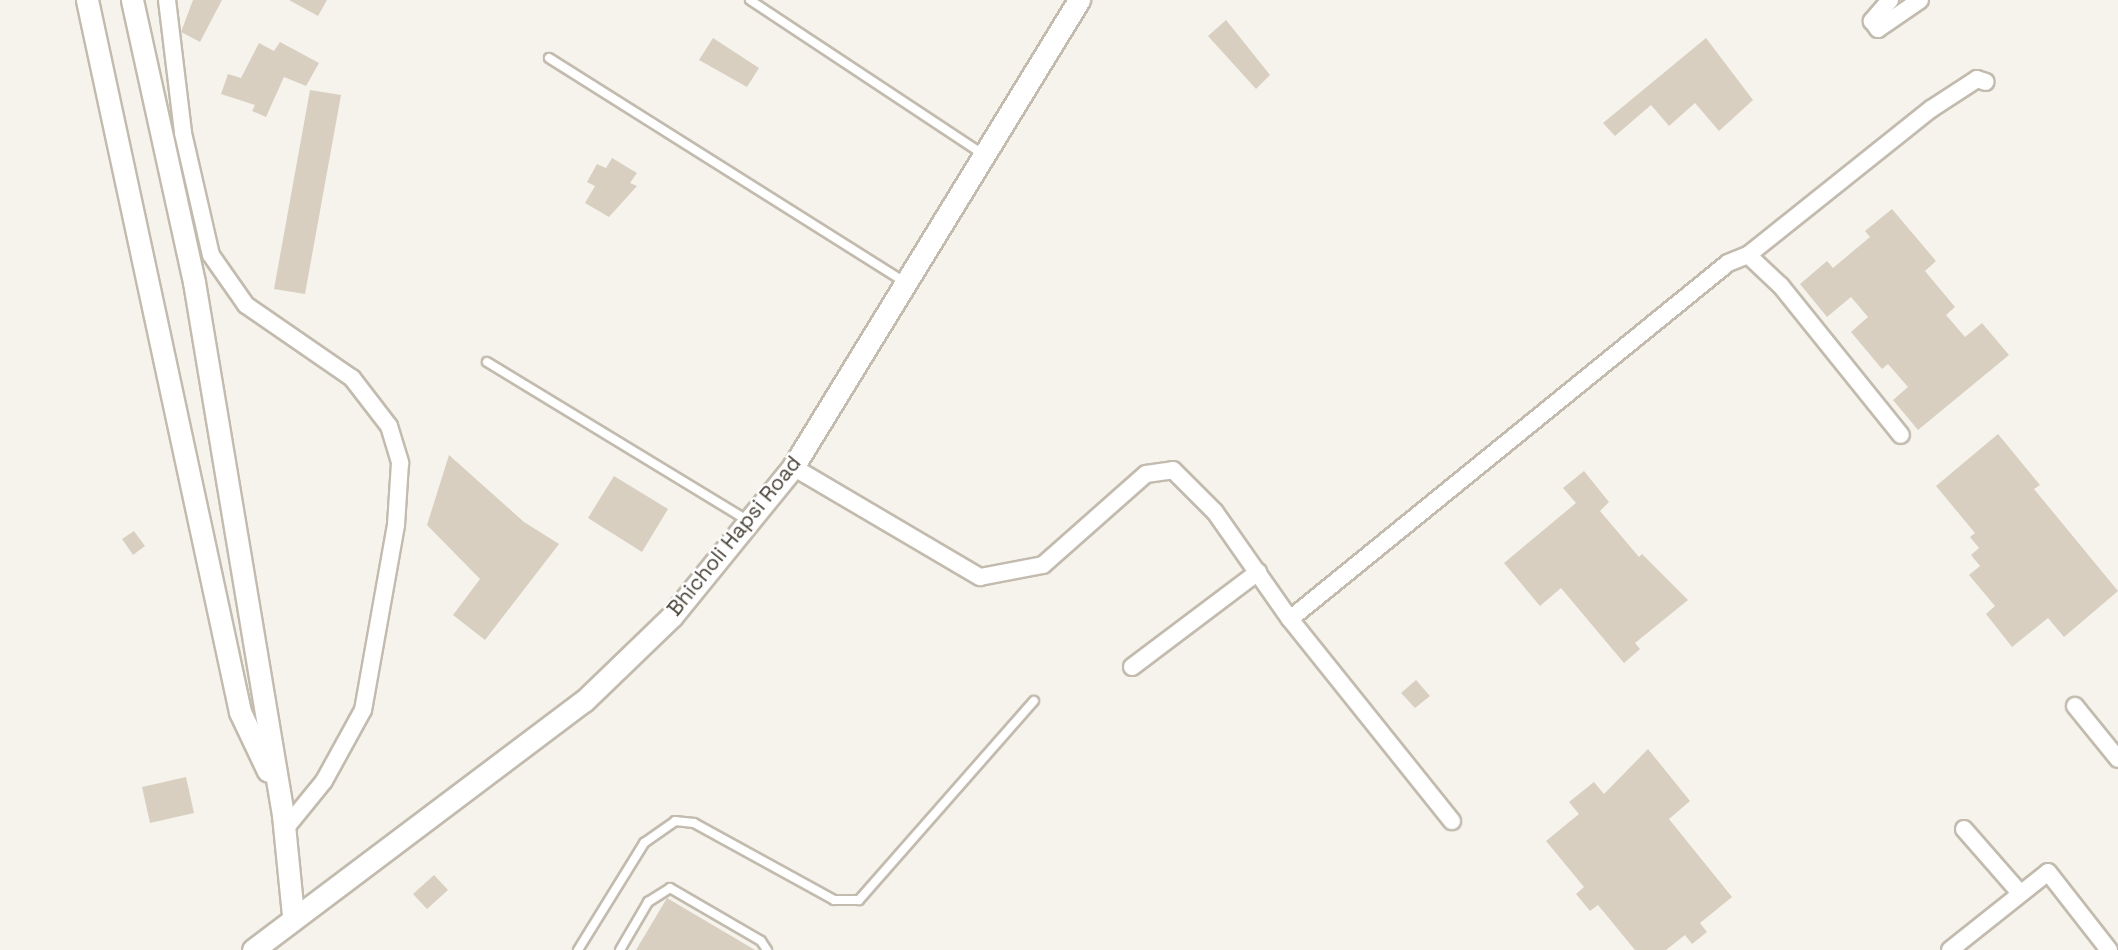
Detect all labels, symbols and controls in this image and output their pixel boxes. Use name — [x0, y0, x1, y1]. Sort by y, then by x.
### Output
street label: Bhicholi Hapsi Road — [662, 451, 806, 621]

